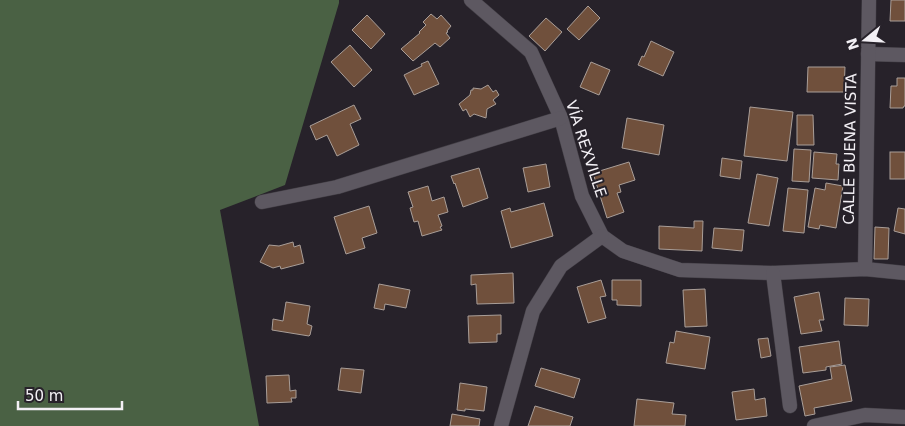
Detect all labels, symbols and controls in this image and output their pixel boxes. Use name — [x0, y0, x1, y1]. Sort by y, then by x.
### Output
north arrow — [840, 15, 890, 65]
text: N — [843, 36, 862, 52]
street label: CALLE BUENA VISTA — [840, 73, 860, 225]
street label: VÍA REXVILLE — [562, 98, 611, 200]
scale bar — [18, 378, 121, 410]
text: 50 m — [25, 387, 63, 405]

